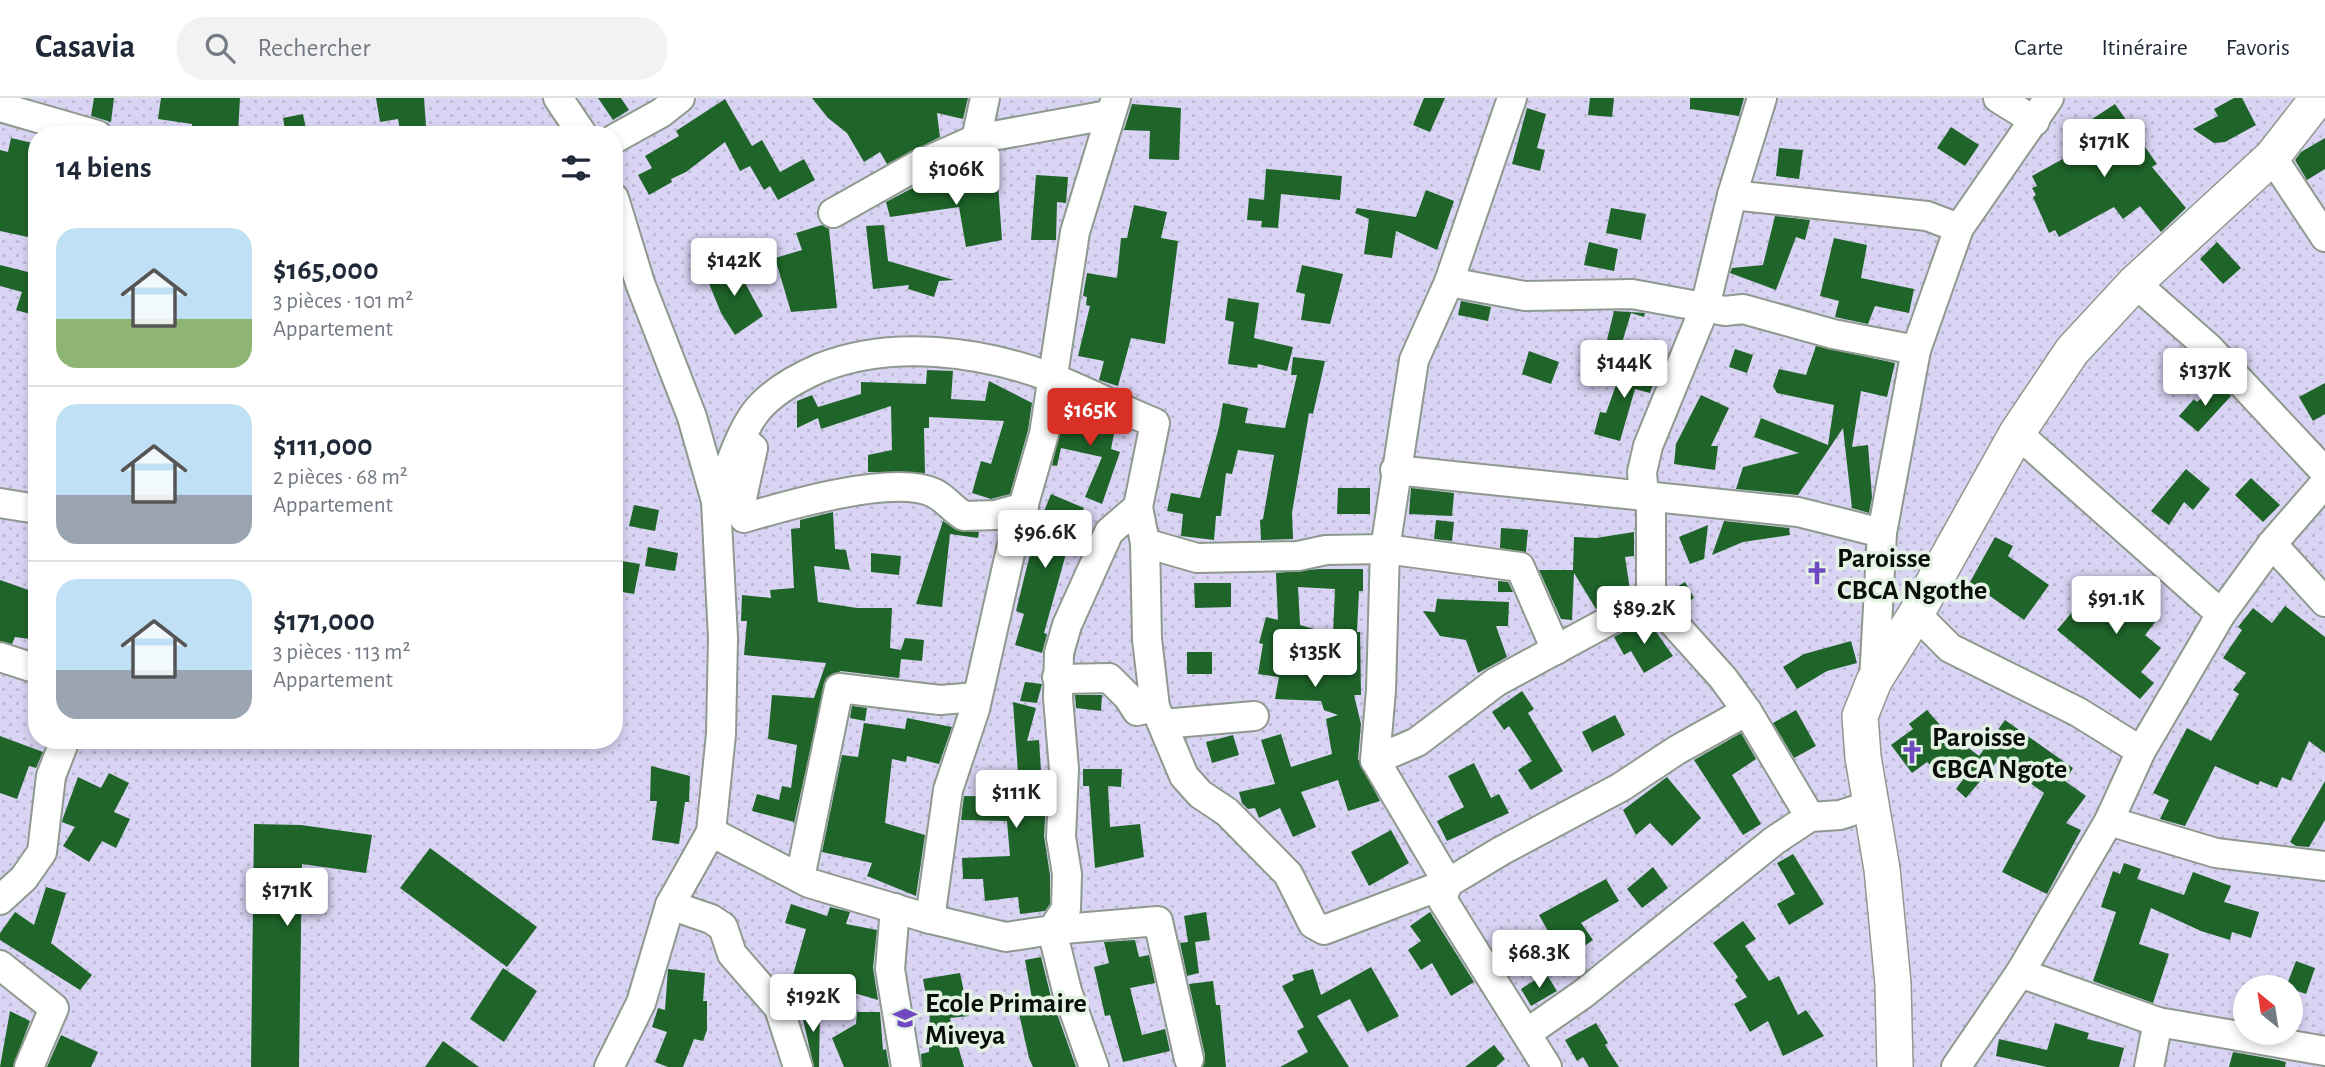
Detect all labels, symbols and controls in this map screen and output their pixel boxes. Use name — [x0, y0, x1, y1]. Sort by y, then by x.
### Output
search box — [177, 17, 667, 80]
icon: search — [201, 29, 239, 67]
text: Casavia — [35, 31, 135, 64]
text: Rechercher — [257, 35, 371, 61]
text: Carte — [2014, 36, 2063, 60]
text: Itinéraire — [2101, 36, 2188, 60]
text: Favoris — [2226, 36, 2290, 60]
pin: $171K — [2055, 120, 2153, 179]
text: $171K — [2079, 130, 2129, 153]
pin: $106K — [907, 148, 1005, 207]
icon: filters — [557, 149, 595, 187]
text: 14 biens — [56, 153, 152, 183]
text: $106K — [928, 158, 984, 181]
pin: $142K — [685, 238, 783, 298]
text: $142K — [707, 249, 761, 272]
text: $165,000 — [273, 255, 379, 285]
icon: home — [112, 256, 196, 340]
text: 3 pièces · 101 m² — [273, 290, 413, 313]
text: Appartement — [273, 318, 393, 341]
pin: $144K — [1575, 341, 1673, 400]
pin: $137K — [2156, 348, 2254, 408]
text: $144K — [1596, 351, 1652, 374]
text: $137K — [2179, 359, 2231, 382]
pin: $165K — [1041, 388, 1139, 448]
text: $165K — [1063, 399, 1117, 422]
text: $111,000 — [273, 431, 373, 461]
icon: home — [112, 432, 196, 516]
text: 2 pièces · 68 m² — [273, 466, 408, 489]
text: Appartement — [273, 494, 393, 517]
pin: $96.6K — [988, 510, 1102, 570]
text: $96.6K — [1014, 521, 1076, 544]
place label: Paroisse CBCA Ngothe — [1837, 545, 1987, 605]
church icon: Paroisse CBCA Ngothe — [1803, 559, 1831, 587]
pin: $91.1K — [2059, 576, 2173, 636]
pin: $89.2K — [1587, 587, 1701, 646]
text: $91.1K — [2088, 587, 2144, 610]
text: $89.2K — [1613, 597, 1675, 620]
text: $171,000 — [273, 606, 375, 636]
icon: home — [112, 607, 196, 691]
pin: $135K — [1266, 630, 1364, 689]
text: $135K — [1289, 640, 1341, 663]
text: 3 pièces · 113 m² — [273, 641, 411, 664]
text: Appartement — [273, 669, 393, 692]
place label: Paroisse CBCA Ngote — [1932, 724, 2067, 784]
church icon: Paroisse CBCA Ngote — [1898, 738, 1926, 766]
pin: $111K — [967, 770, 1065, 830]
text: $111K — [992, 781, 1040, 804]
pin: $171K — [238, 868, 336, 928]
text: $171K — [262, 879, 312, 902]
pin: $68.3K — [1482, 930, 1596, 990]
text: $68.3K — [1508, 941, 1570, 964]
pin: $192K — [764, 974, 862, 1034]
north arrow — [2233, 975, 2303, 1045]
map controls — [2233, 975, 2303, 1045]
text: $192K — [786, 985, 840, 1008]
place label: Ecole Primaire Miveya — [925, 990, 1087, 1050]
school or university icon: Ecole Primaire Miveya — [891, 1004, 919, 1032]

